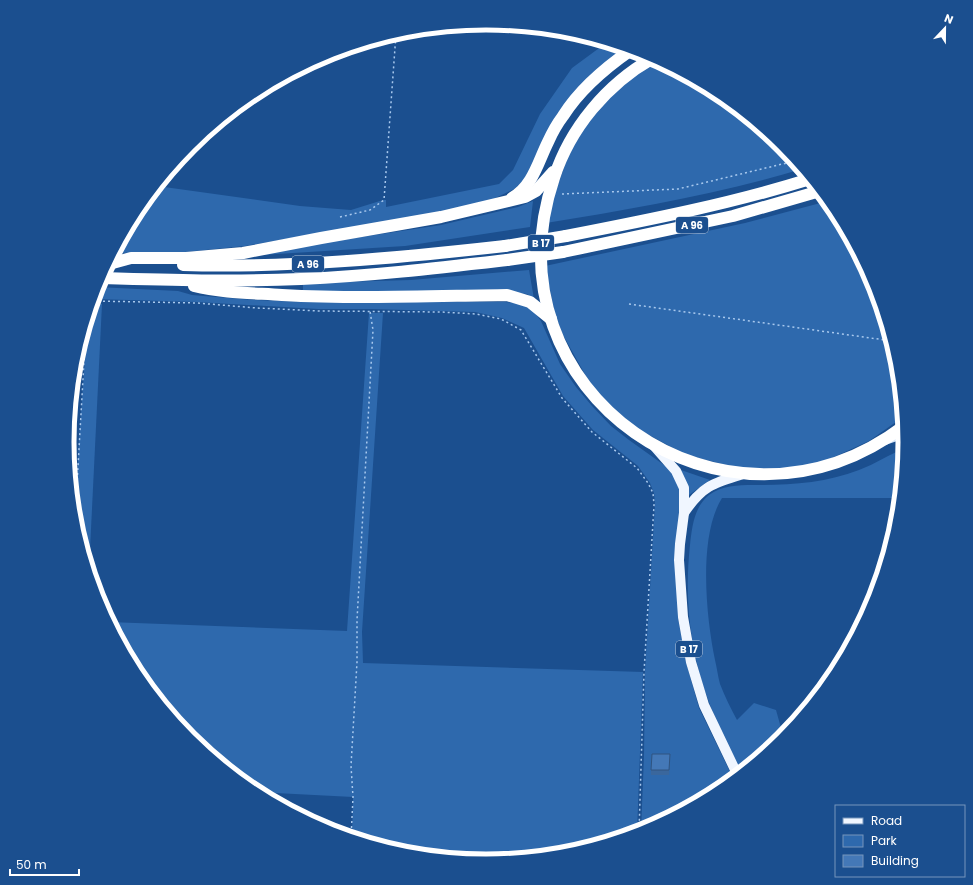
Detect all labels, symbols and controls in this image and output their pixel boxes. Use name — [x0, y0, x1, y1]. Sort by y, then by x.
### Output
north arrow — [925, 8, 965, 48]
text: N — [942, 10, 956, 28]
road number: A 96 — [676, 217, 708, 233]
road number: B 17 — [528, 235, 554, 251]
road number: A 96 — [292, 256, 324, 272]
road number: B 17 — [676, 641, 702, 657]
legend — [835, 805, 965, 877]
text: Road — [871, 812, 902, 829]
text: Park — [871, 832, 898, 849]
scale bar — [10, 851, 79, 877]
text: Building — [871, 852, 919, 869]
text: 50 m — [16, 856, 47, 873]

